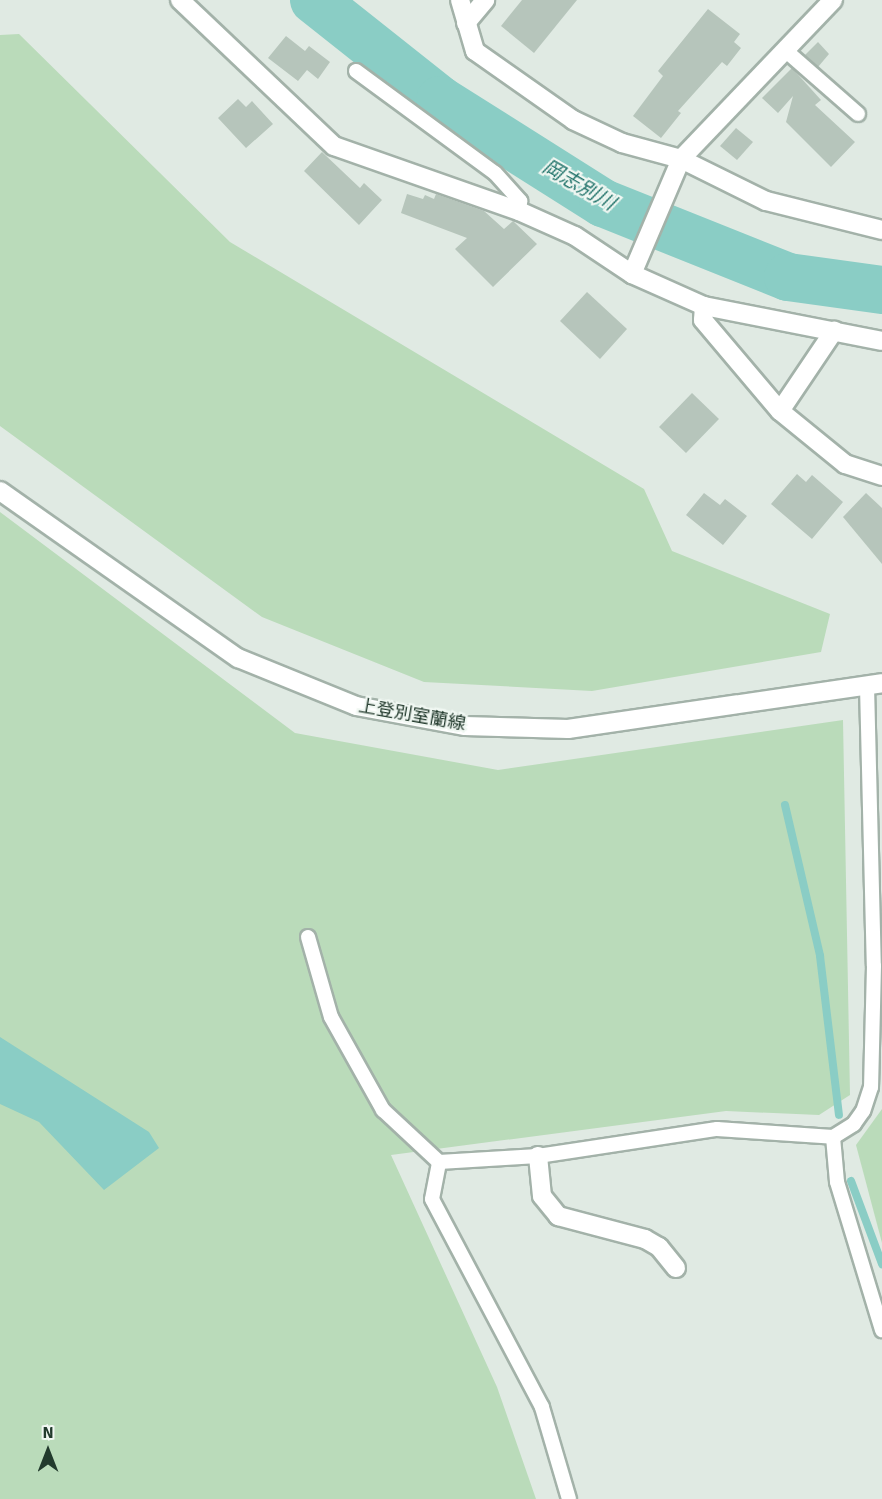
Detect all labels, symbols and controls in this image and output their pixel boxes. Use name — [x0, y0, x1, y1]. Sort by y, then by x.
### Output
water label: 岡志別川 — [538, 155, 620, 215]
street label: 上登別室蘭線 — [357, 695, 467, 735]
north arrow — [18, 1421, 78, 1481]
text: N — [42, 1423, 54, 1443]

